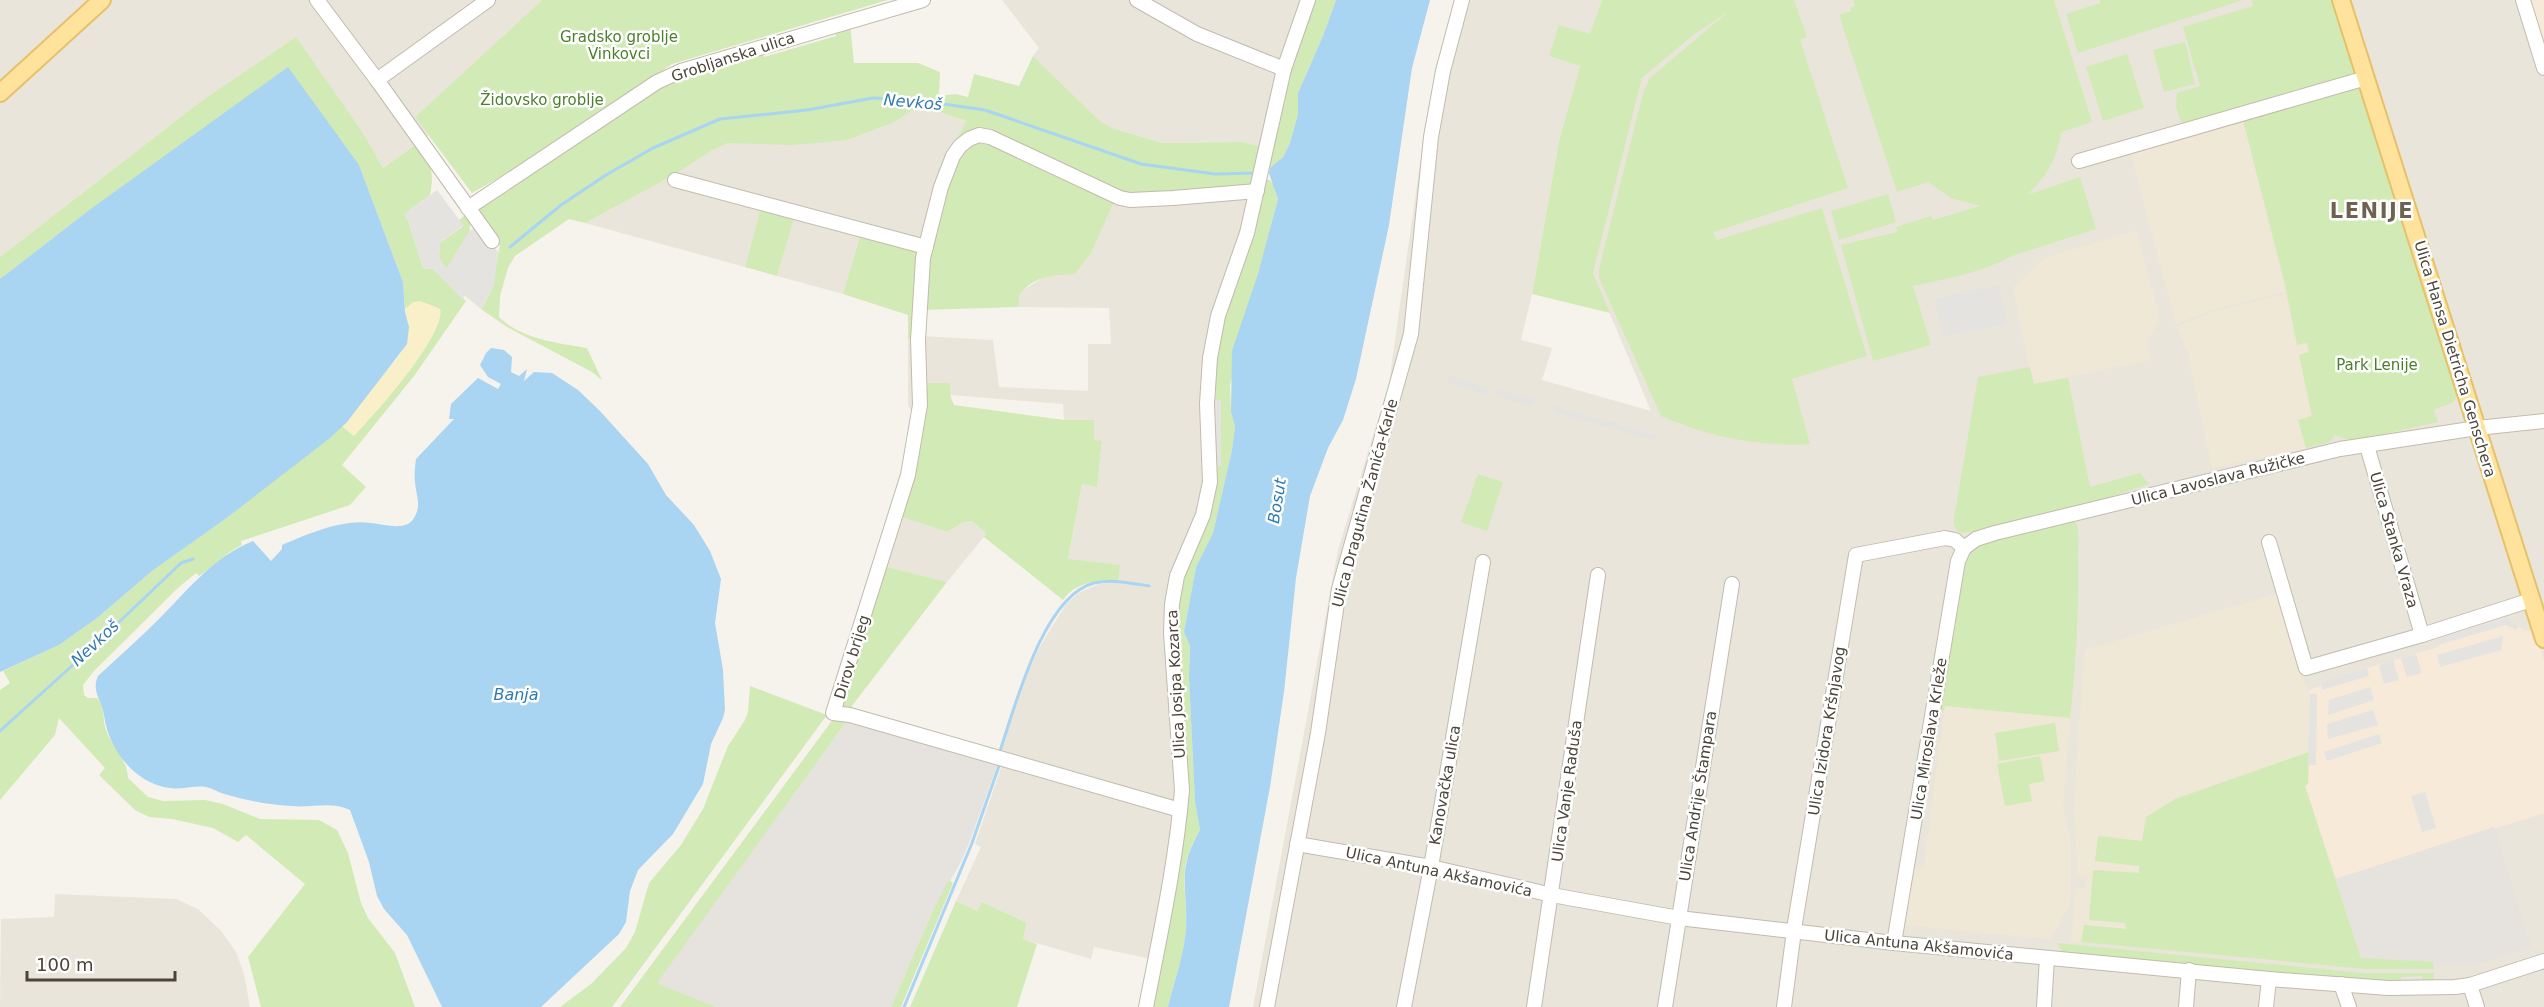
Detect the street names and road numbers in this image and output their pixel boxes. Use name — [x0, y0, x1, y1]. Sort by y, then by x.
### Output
street label: Grobljanska ulica — [669, 29, 797, 85]
street label: Ulica Hansa Dietricha Genschera — [2410, 238, 2500, 480]
street label: Ulica Dragutina Žanića-Karle — [1327, 396, 1402, 609]
street label: Ulica Lavoslava Ružičke — [2129, 449, 2307, 509]
street label: Ulica Stanka Vraza — [2366, 470, 2422, 610]
street label: Ulica Josipa Kozarca — [1163, 609, 1189, 759]
street label: Dirov brijeg — [831, 613, 873, 701]
street label: Ulica Izidora Kršnjavog — [1805, 645, 1849, 817]
street label: Ulica Miroslava Krleže — [1907, 657, 1951, 821]
street label: Ulica Andrije Štampara — [1675, 709, 1720, 883]
street label: Ulica Vanje Raduša — [1548, 719, 1586, 863]
street label: Kanovačka ulica — [1426, 724, 1464, 846]
street label: Ulica Antuna Akšamovića — [1344, 843, 1534, 901]
street label: Ulica Antuna Akšamovića — [1823, 926, 2015, 964]

